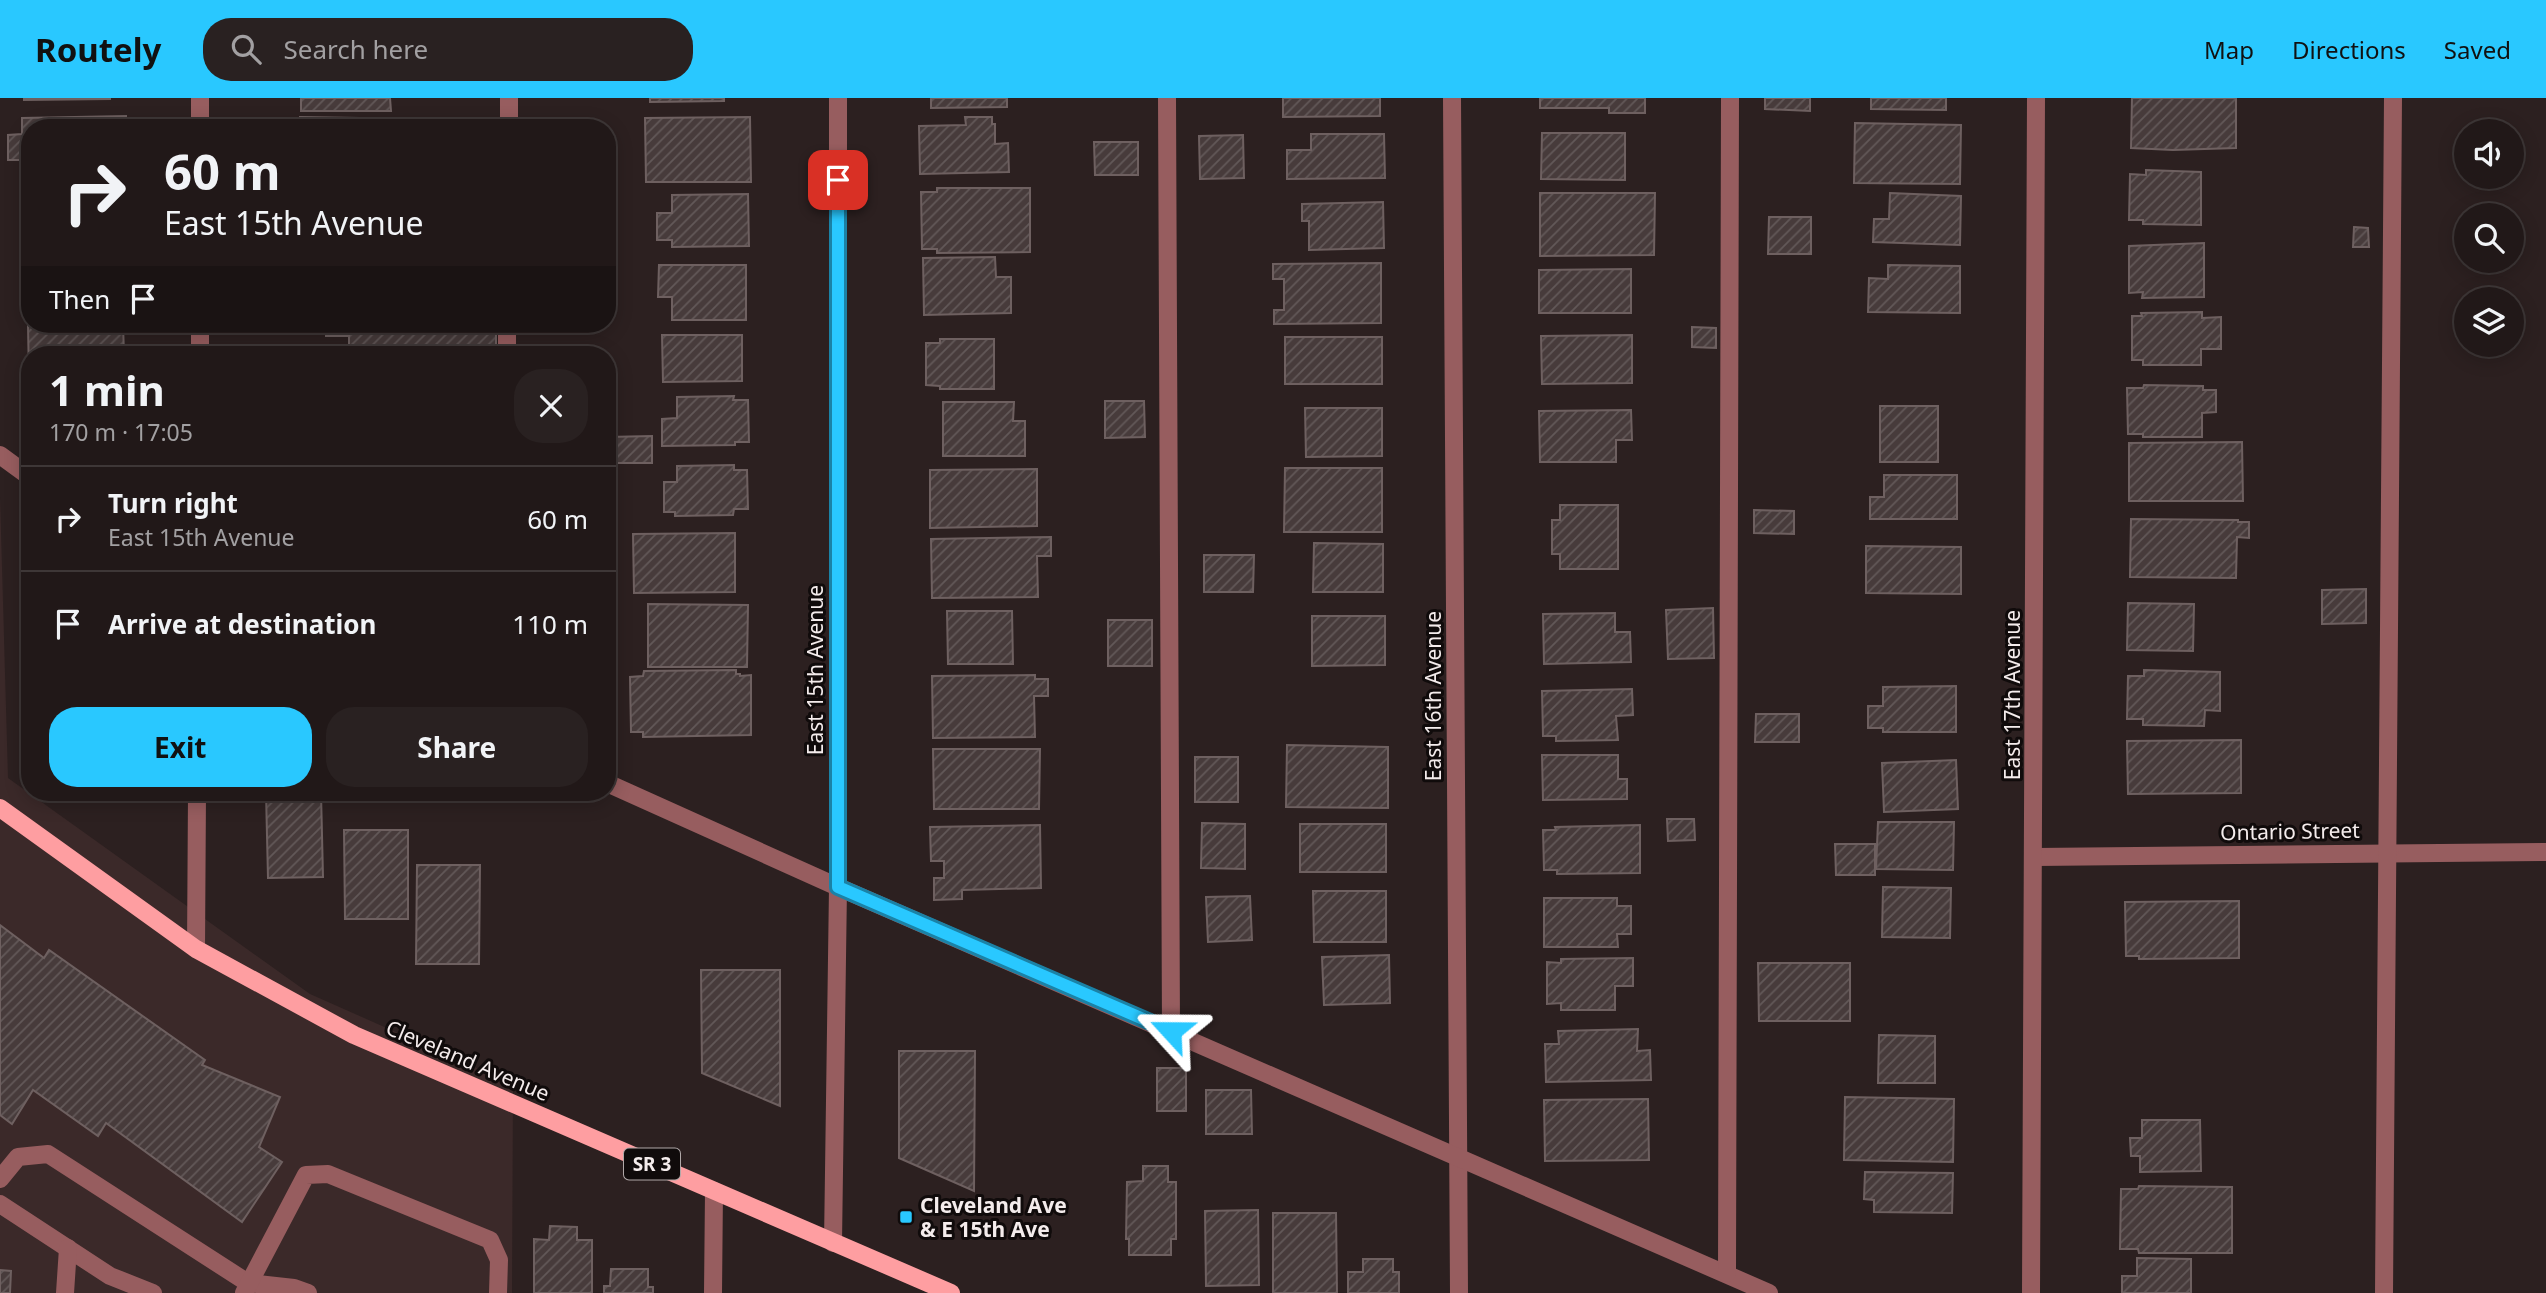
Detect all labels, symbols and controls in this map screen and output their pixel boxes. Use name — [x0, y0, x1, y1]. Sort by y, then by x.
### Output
search box — [203, 18, 693, 81]
text: Routely — [35, 27, 161, 72]
icon: search — [227, 30, 265, 68]
text: Search here — [283, 31, 428, 67]
text: Map — [2204, 33, 2254, 66]
text: Directions — [2292, 33, 2406, 66]
text: Saved — [2444, 33, 2511, 66]
map controls — [2454, 119, 2524, 357]
button: sound — [2454, 119, 2524, 189]
text: 60 m — [164, 138, 281, 204]
icon: right — [49, 147, 140, 238]
pin — [808, 150, 868, 210]
icon: arrive — [819, 161, 857, 199]
text: East 15th Avenue — [164, 201, 424, 244]
button: search — [2454, 203, 2524, 273]
icon: arrive — [124, 280, 162, 318]
text: Then — [49, 281, 110, 317]
button: layers — [2454, 287, 2524, 357]
text: 1 min — [49, 361, 165, 418]
button: close — [514, 369, 588, 443]
text: 170 m · 17:05 — [49, 416, 193, 448]
text: Turn right — [108, 485, 238, 521]
icon: right — [49, 500, 87, 538]
text: 60 m — [527, 501, 588, 537]
text: East 15th Avenue — [108, 521, 295, 553]
street label: East 15th Avenue — [801, 585, 829, 755]
icon: arrive — [49, 605, 87, 643]
text: Arrive at destination — [108, 606, 377, 642]
text: 110 m — [512, 606, 588, 642]
street label: East 17th Avenue — [1998, 610, 2026, 780]
street label: East 16th Avenue — [1419, 611, 1447, 781]
button: Exit — [49, 707, 312, 787]
button: Share — [326, 707, 588, 787]
street label: Ontario Street — [2220, 816, 2360, 846]
position arrow — [1134, 994, 1208, 1068]
street label: Cleveland Avenue — [382, 1013, 554, 1107]
road number: SR 3 — [624, 1148, 680, 1180]
place label: Cleveland Ave & E 15th Ave — [920, 1191, 1067, 1243]
marker: Cleveland Ave & E 15th Ave — [898, 1209, 914, 1225]

